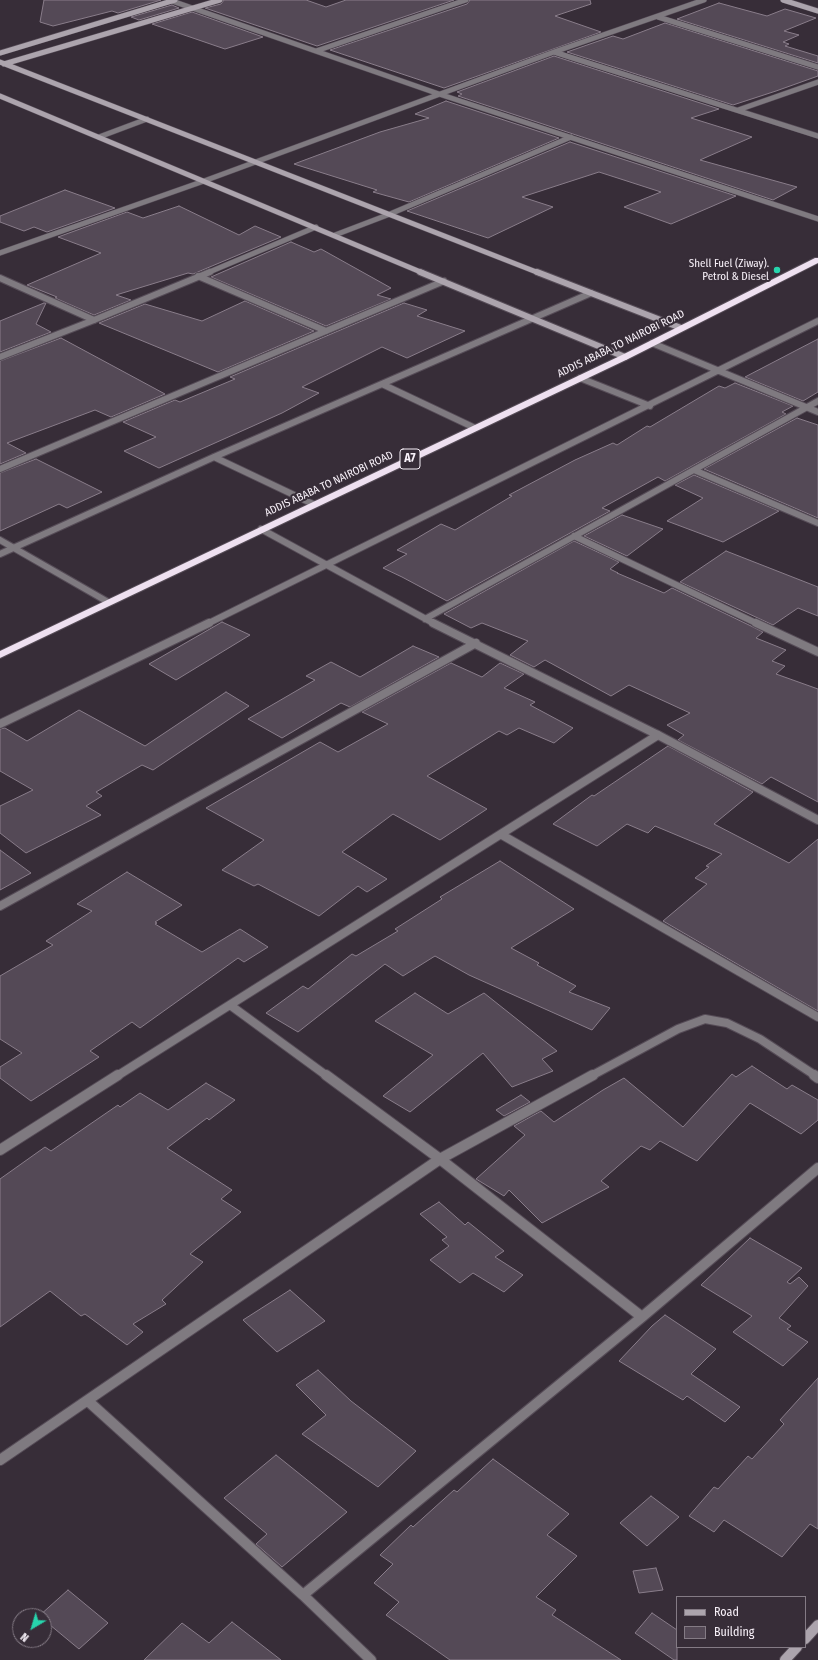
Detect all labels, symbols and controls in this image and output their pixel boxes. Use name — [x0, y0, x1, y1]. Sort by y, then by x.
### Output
place label: Shell Fuel (Ziway). Petrol & Diesel — [689, 257, 769, 283]
marker: Shell Fuel (Ziway). Petrol & Diesel — [772, 265, 782, 275]
street label: ADDIS ABABA TO NAIROBI ROAD — [555, 307, 687, 381]
street label: ADDIS ABABA TO NAIROBI ROAD — [263, 448, 395, 520]
road number: A7 — [400, 449, 420, 469]
legend — [676, 1596, 806, 1648]
text: Road — [714, 1605, 739, 1619]
north arrow — [12, 1608, 52, 1648]
text: Building — [714, 1625, 754, 1639]
text: N — [18, 1630, 32, 1644]

